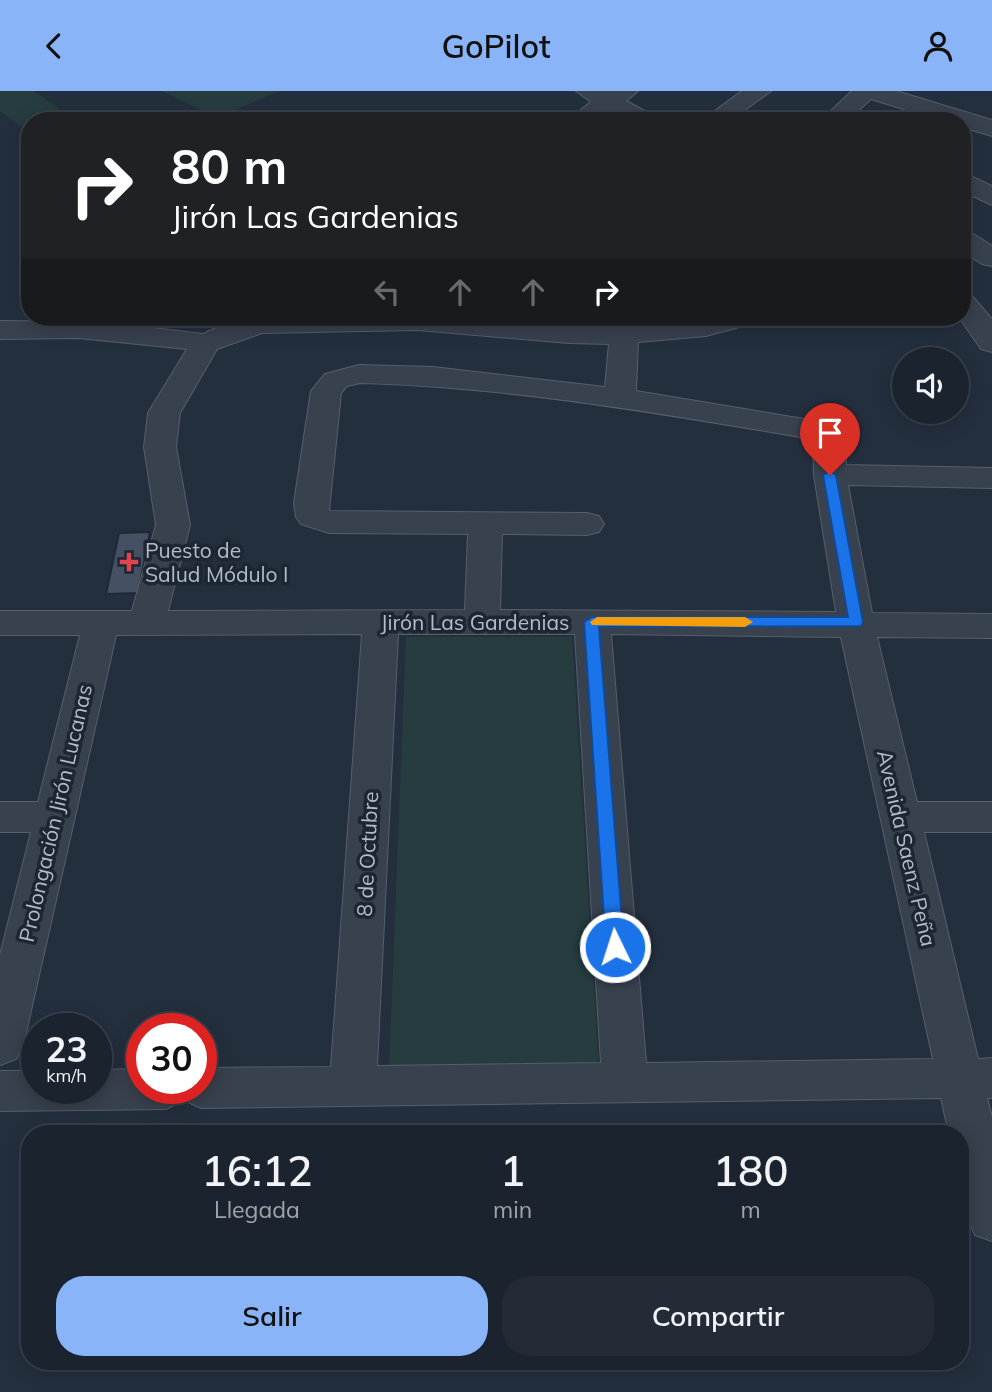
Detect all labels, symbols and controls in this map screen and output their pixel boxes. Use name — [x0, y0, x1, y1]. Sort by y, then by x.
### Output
text: GoPilot — [441, 26, 551, 66]
icon: back — [35, 27, 73, 65]
icon: person — [919, 27, 957, 65]
text: 80 m — [171, 135, 287, 196]
icon: right — [56, 140, 147, 231]
text: Jirón Las Gardenias — [171, 196, 459, 236]
icon: left — [368, 273, 406, 311]
icon: ahead — [441, 273, 479, 311]
icon: ahead — [514, 273, 552, 311]
icon: right — [587, 273, 625, 311]
map controls — [892, 347, 969, 424]
button: sound — [892, 347, 969, 424]
pin — [800, 403, 860, 475]
icon: arrive — [811, 414, 849, 452]
place label: Puesto de Salud Módulo I — [145, 537, 289, 587]
marker: Puesto de Salud Módulo I — [119, 552, 139, 572]
street label: Jirón Las Gardenias — [381, 609, 569, 635]
street label: Prolongación Jirón Lucanas — [13, 682, 97, 944]
street label: Avenida Saenz Peña — [872, 747, 942, 949]
street label: 8 de Octubre — [351, 791, 383, 917]
position arrow — [578, 910, 652, 984]
speed limit sign: 30 — [126, 1013, 217, 1104]
text: 23 — [45, 1027, 88, 1071]
text: km/h — [46, 1064, 87, 1087]
text: 16:12 — [202, 1144, 312, 1197]
text: 1 — [500, 1144, 525, 1197]
text: 180 — [713, 1144, 788, 1197]
text: Llegada — [214, 1195, 300, 1224]
text: min — [493, 1195, 532, 1224]
text: m — [740, 1195, 761, 1224]
button: Salir — [56, 1276, 488, 1356]
button: Compartir — [502, 1276, 934, 1356]

